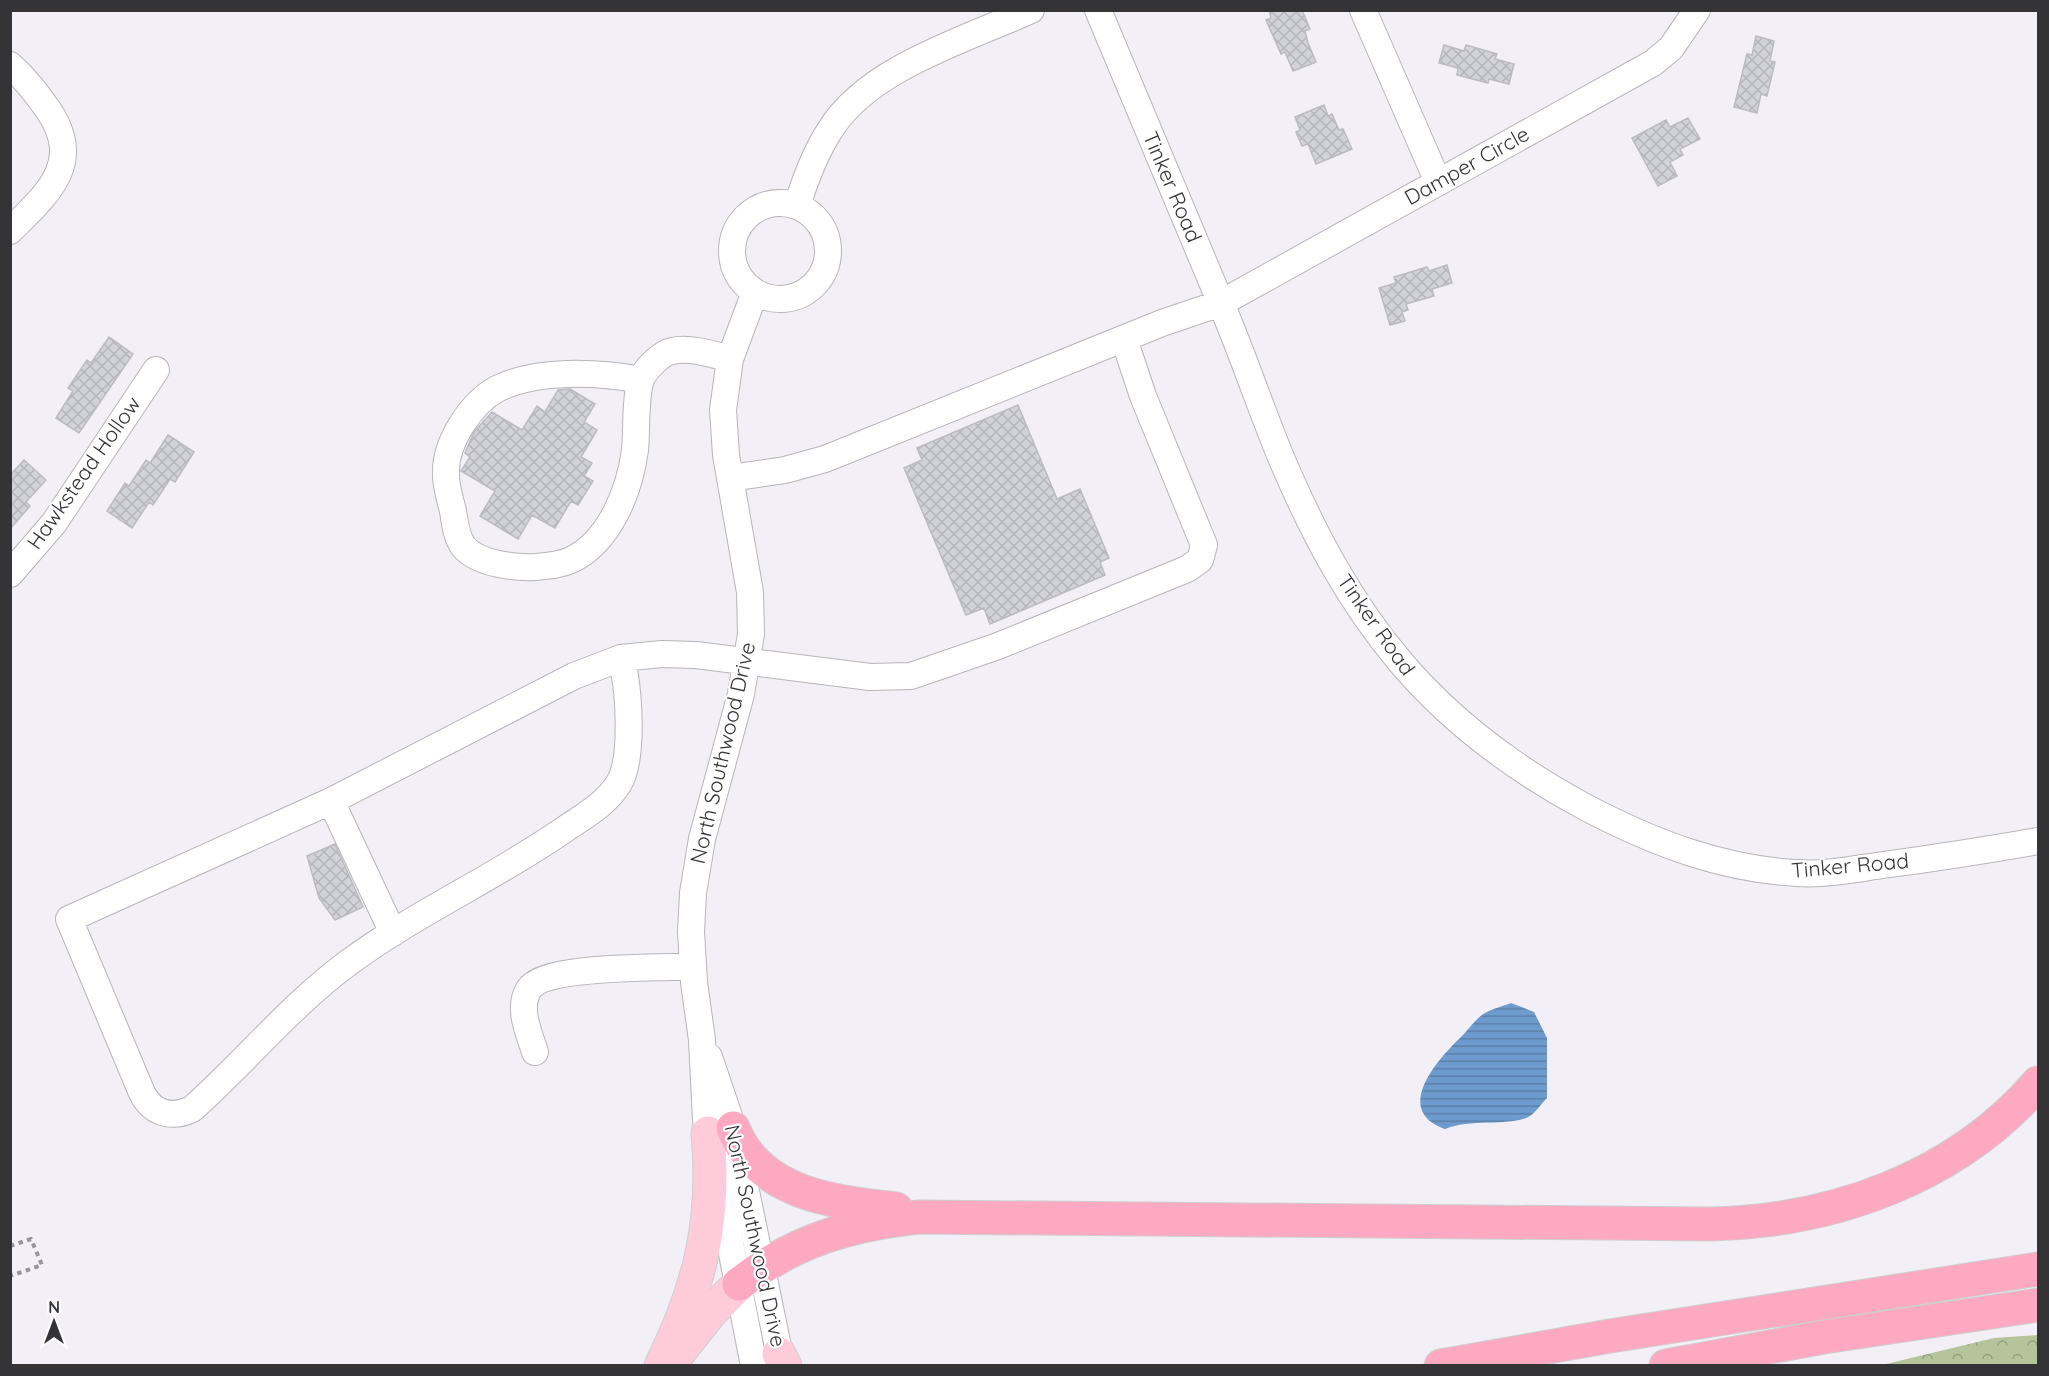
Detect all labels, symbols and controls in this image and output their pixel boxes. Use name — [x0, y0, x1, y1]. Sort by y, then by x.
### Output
street label: Damper Circle — [1400, 120, 1533, 210]
street label: Tinker Road — [1138, 127, 1208, 246]
street label: Hawkstead Hollow — [21, 391, 146, 554]
street label: Tinker Road — [1332, 569, 1421, 680]
street label: North Southwood Drive — [684, 640, 760, 866]
street label: Tinker Road — [1790, 847, 1910, 883]
street label: North Southwood Drive — [720, 1122, 792, 1349]
north arrow — [24, 1292, 84, 1352]
text: N — [48, 1297, 60, 1317]

